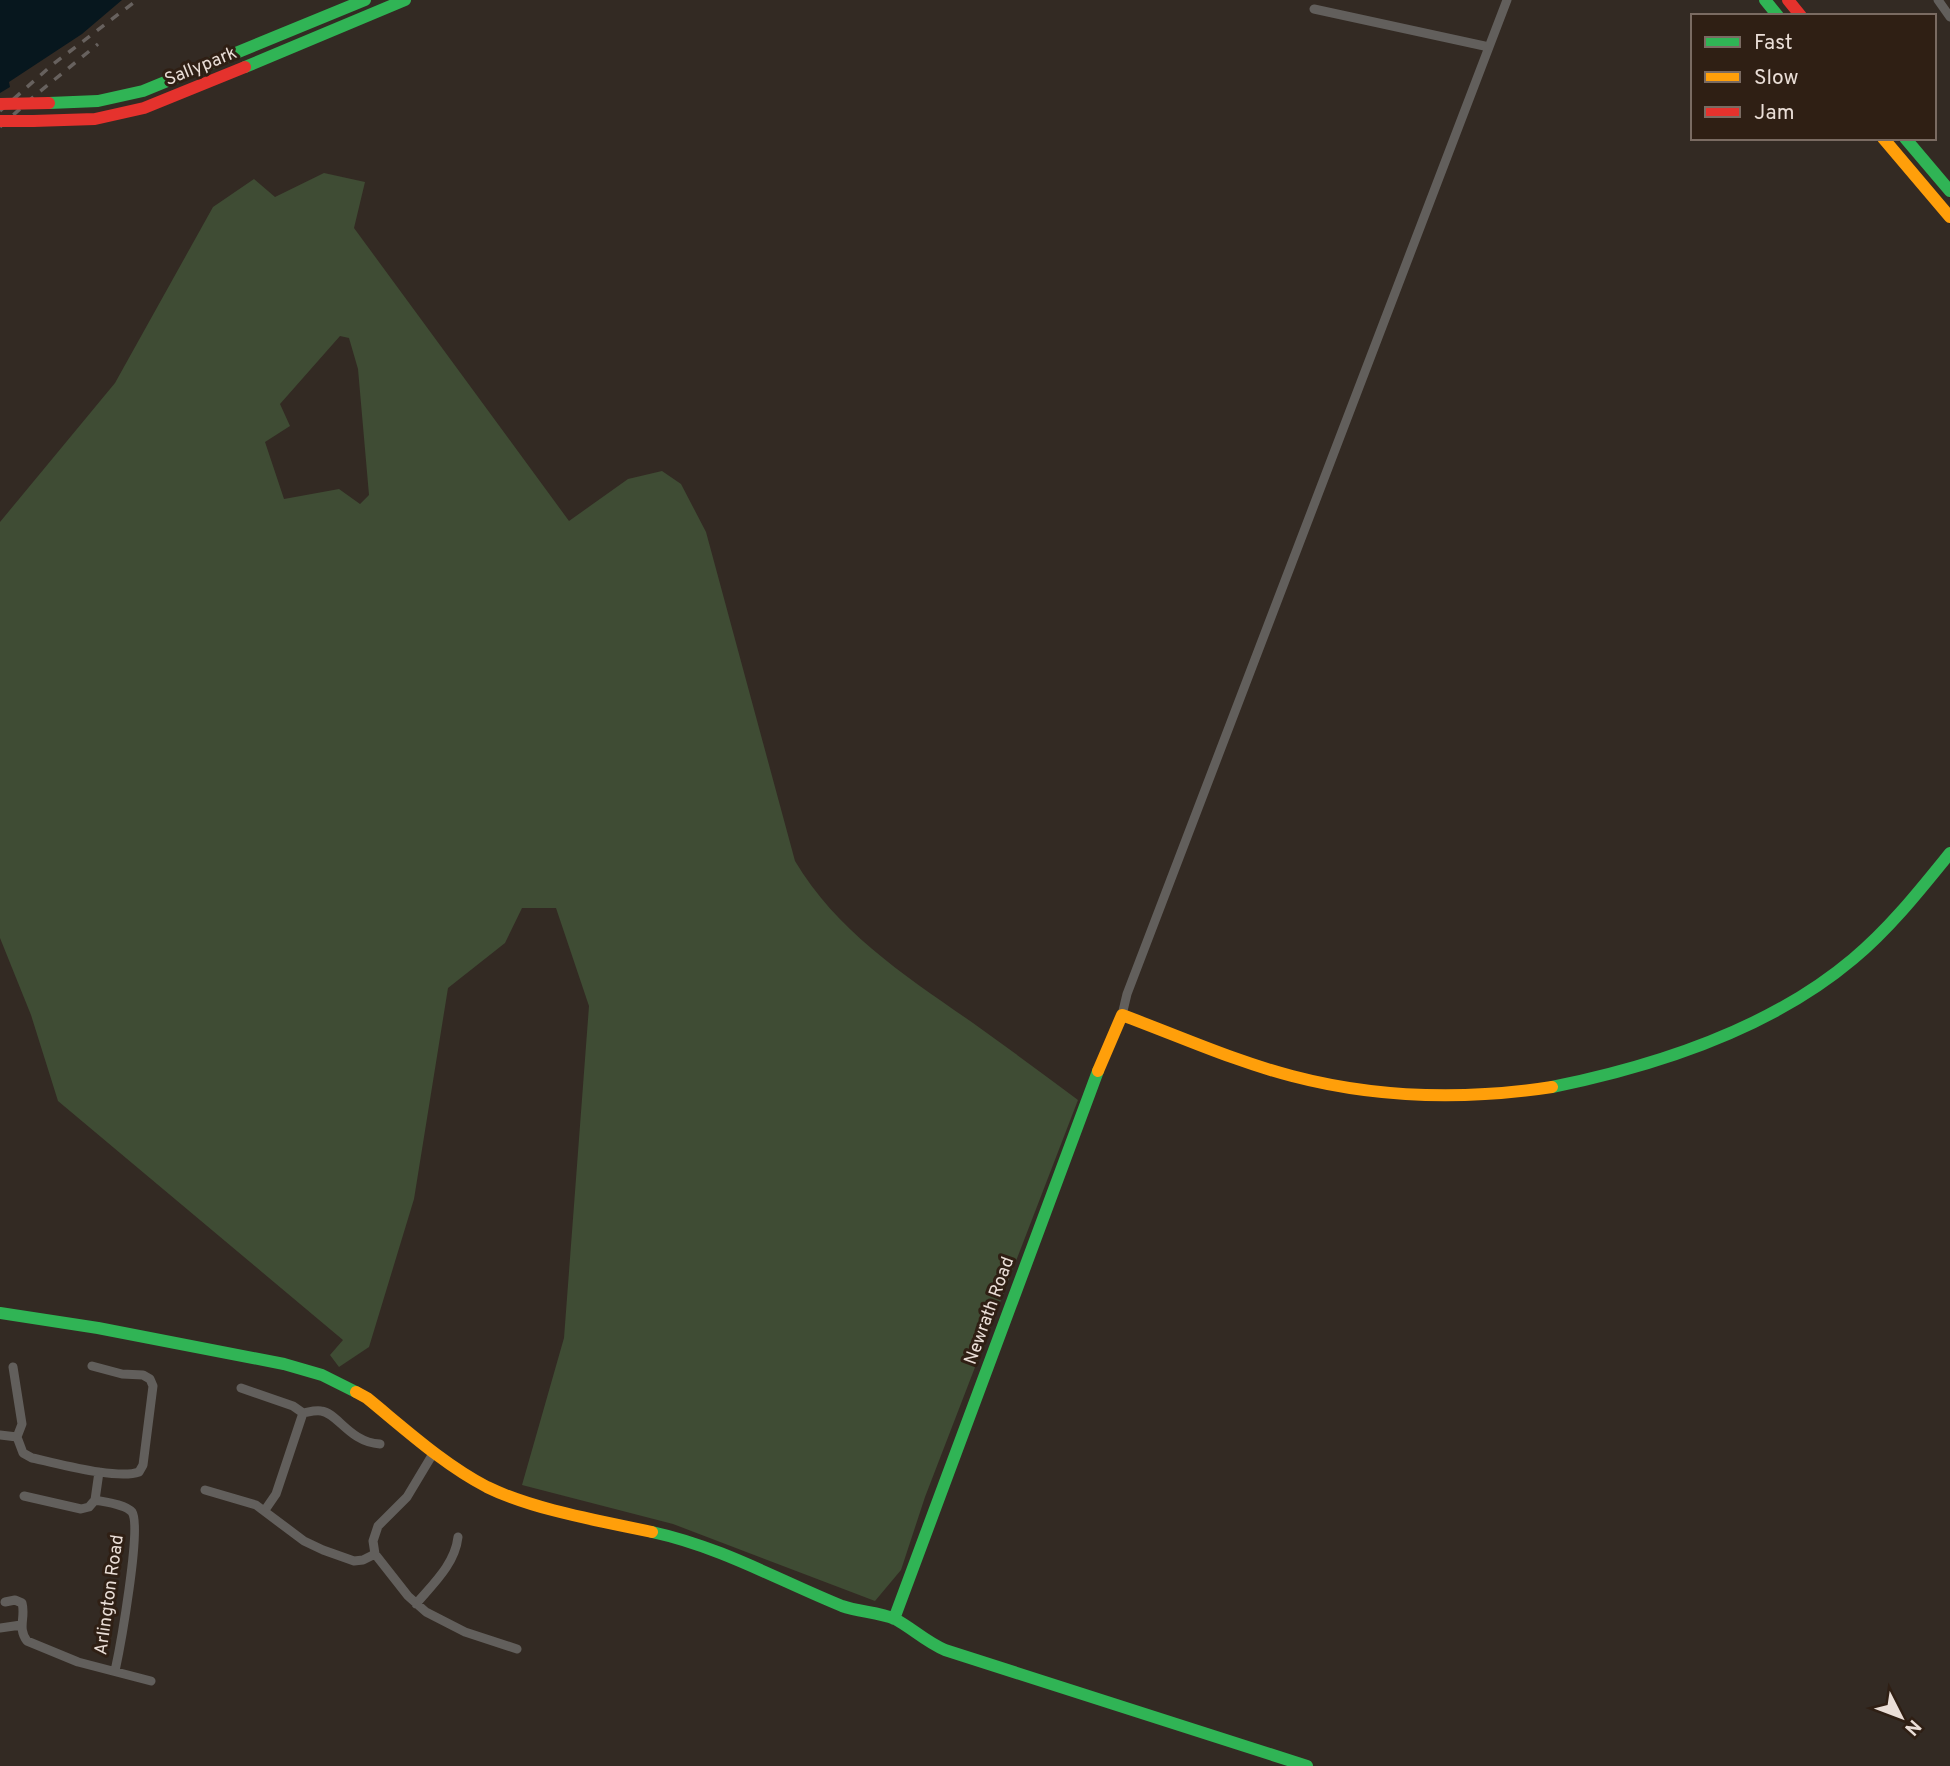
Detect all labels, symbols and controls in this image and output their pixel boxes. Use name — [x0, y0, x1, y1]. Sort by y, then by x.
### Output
legend — [1691, 14, 1936, 140]
text: Fast — [1754, 30, 1793, 57]
street label: Sallypark — [161, 42, 241, 92]
text: Slow — [1754, 65, 1799, 92]
text: Jam — [1754, 100, 1795, 127]
street label: Newrath Road — [960, 1254, 1020, 1368]
street label: Arlington Road — [90, 1533, 130, 1657]
north arrow — [1866, 1682, 1936, 1752]
text: N — [1899, 1714, 1926, 1740]

